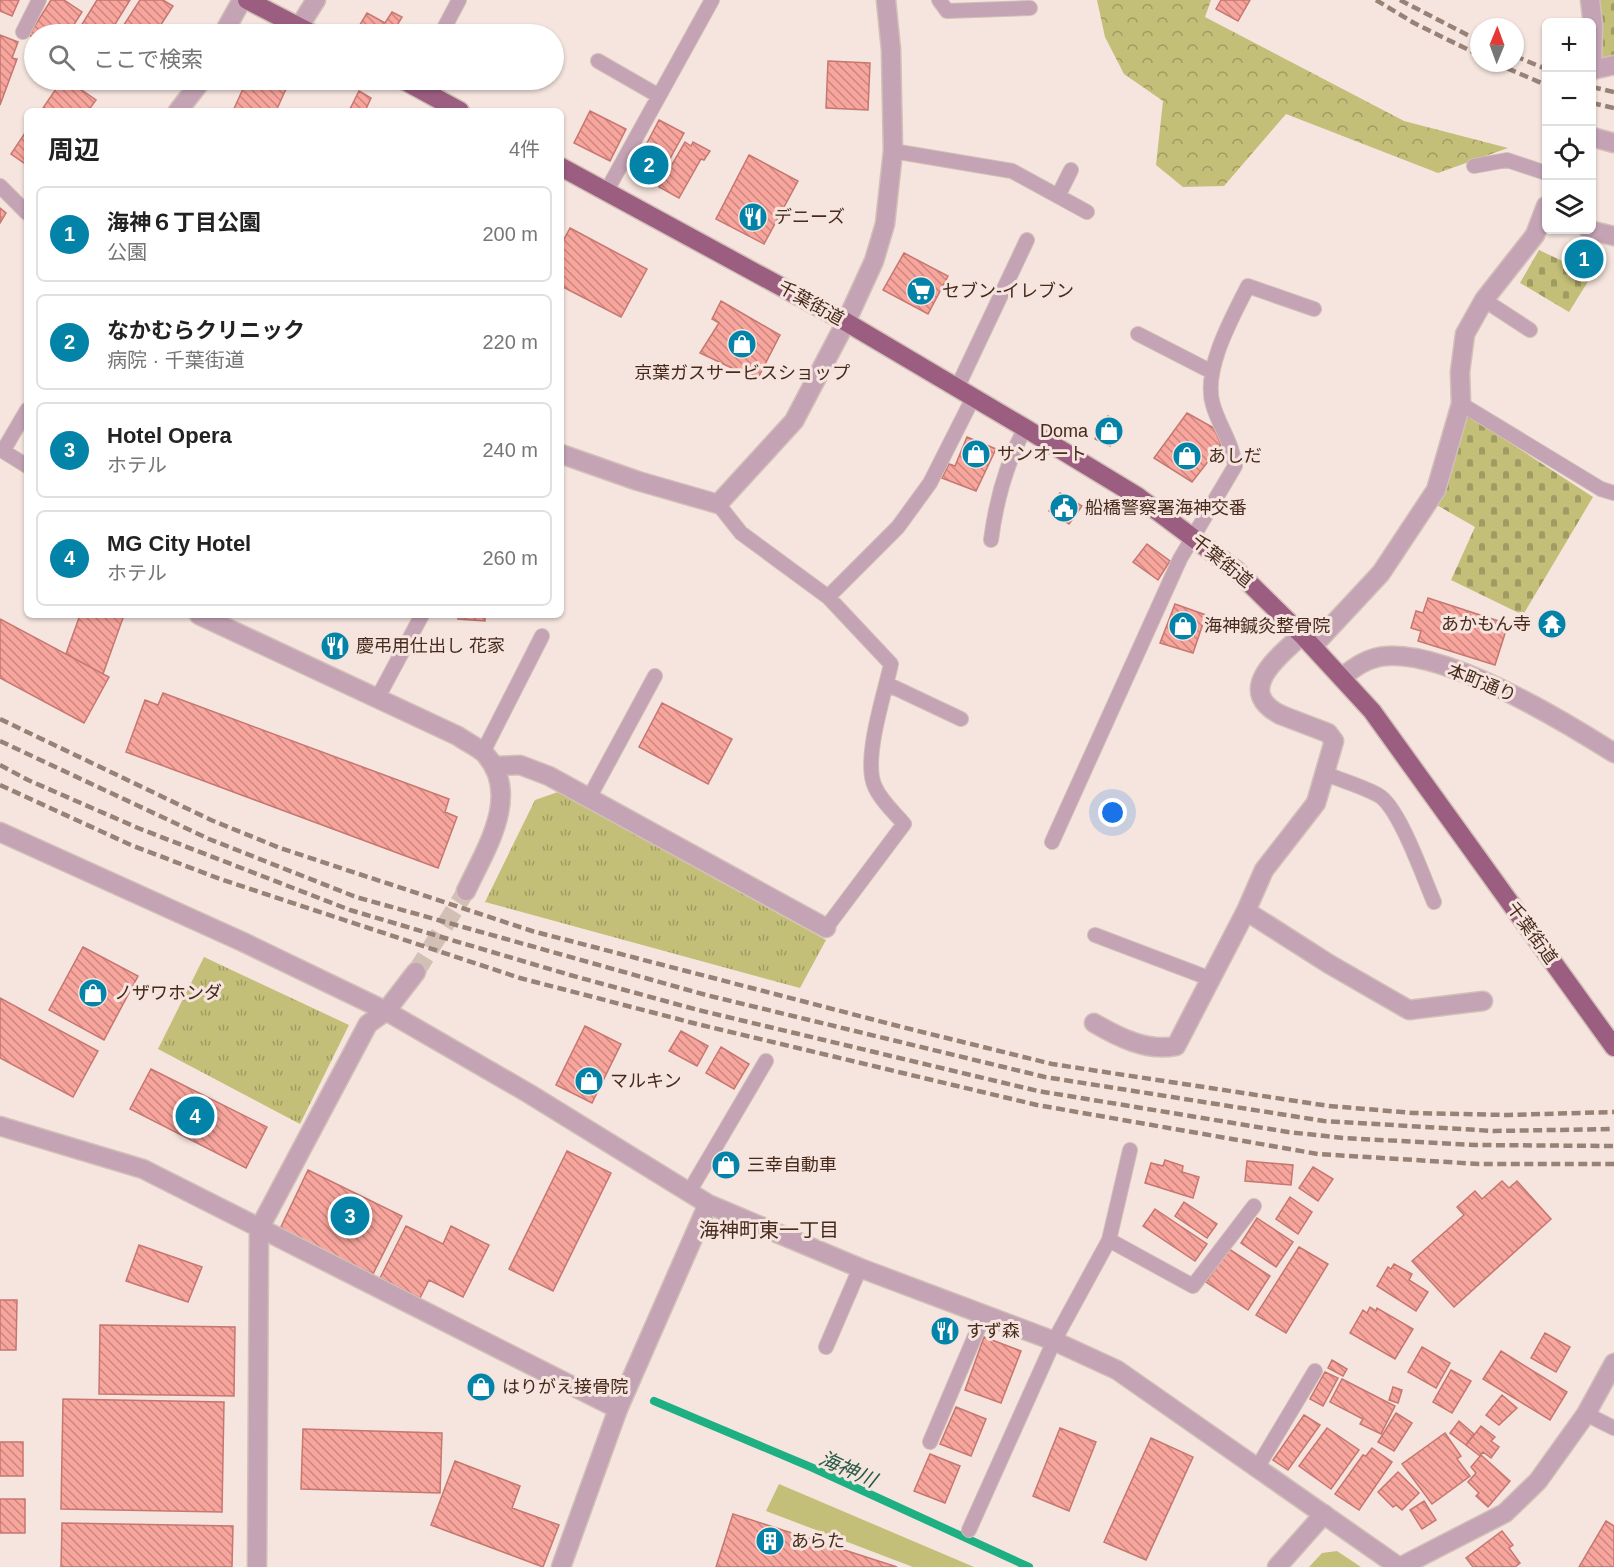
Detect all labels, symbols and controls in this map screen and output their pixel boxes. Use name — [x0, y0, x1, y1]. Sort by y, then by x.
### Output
north arrow — [1470, 18, 1524, 72]
map controls — [1542, 18, 1596, 234]
button: + — [1542, 18, 1596, 72]
search box — [24, 24, 564, 90]
icon: search — [45, 41, 78, 74]
text: ここで検索 — [93, 47, 203, 72]
button: − — [1542, 72, 1596, 126]
button: locate — [1542, 126, 1596, 180]
text: 周辺 — [48, 135, 100, 165]
text: 4件 — [509, 138, 540, 160]
pin: 2 — [630, 142, 668, 188]
button: layers — [1542, 180, 1596, 234]
restaurant icon: デニーズ — [737, 201, 769, 233]
place label: デニーズ — [774, 207, 845, 227]
text: 海神６丁目公園 — [107, 210, 261, 235]
text: 1 — [64, 223, 75, 245]
text: 200 m — [482, 223, 538, 245]
pin: 1 — [1564, 236, 1604, 282]
text: 公園 — [107, 241, 147, 263]
supermarket icon: セブン-イレブン — [905, 275, 937, 307]
street label: 千葉街道 — [775, 277, 847, 329]
place label: セブン-イレブン — [942, 281, 1074, 301]
text: なかむらクリニック — [107, 318, 305, 343]
shop icon: 京葉ガスサービスショップ — [726, 328, 758, 360]
text: 2 — [64, 331, 75, 353]
text: 220 m — [482, 331, 538, 353]
text: 病院 · 千葉街道 — [107, 349, 245, 371]
place label: 京葉ガスサービスショップ — [634, 363, 850, 383]
shop icon: Doma — [1093, 415, 1125, 447]
place label: Doma — [1040, 421, 1089, 441]
text: Hotel Opera — [107, 423, 232, 448]
shop icon: サンオート — [960, 438, 992, 470]
text: 3 — [64, 439, 75, 461]
text: 240 m — [482, 439, 538, 461]
shop icon: あしだ — [1171, 440, 1203, 472]
place label: サンオート — [997, 444, 1087, 464]
place label: あしだ — [1208, 446, 1262, 466]
text: ホテル — [107, 454, 167, 476]
public building icon: 船橋警察署海神交番 — [1048, 492, 1080, 524]
place label: 船橋警察署海神交番 — [1085, 498, 1247, 518]
text: MG City Hotel — [107, 531, 251, 556]
street label: 千葉街道 — [1188, 531, 1256, 591]
text: 4 — [64, 547, 75, 569]
text: 260 m — [482, 547, 538, 569]
text: ホテル — [107, 562, 167, 584]
temple icon: あかもん寺 — [1536, 608, 1568, 640]
shop icon: 海神鍼灸整骨院 — [1167, 610, 1199, 642]
place label: あかもん寺 — [1441, 614, 1531, 634]
place label: 海神鍼灸整骨院 — [1204, 616, 1330, 636]
restaurant icon: 慶弔用仕出し 花家 — [319, 630, 351, 662]
place label: 慶弔用仕出し 花家 — [356, 636, 505, 656]
street label: 本町通り — [1445, 660, 1519, 706]
your location — [1098, 798, 1127, 827]
street label: 千葉街道 — [1503, 898, 1561, 968]
shop icon: ノザワホンダ — [77, 977, 109, 1009]
place label: ノザワホンダ — [114, 983, 222, 1003]
shop icon: マルキン — [573, 1065, 605, 1097]
place label: マルキン — [610, 1071, 681, 1091]
pin: 4 — [176, 1094, 214, 1138]
shop icon: 三幸自動車 — [710, 1149, 742, 1181]
place label: 三幸自動車 — [747, 1155, 837, 1175]
pin: 3 — [330, 1194, 370, 1238]
district label: 海神町東一丁目 — [699, 1219, 839, 1241]
restaurant icon: すず森 — [929, 1315, 961, 1347]
place label: すず森 — [966, 1321, 1020, 1341]
shop icon: はりがえ接骨院 — [465, 1371, 497, 1403]
place label: はりがえ接骨院 — [502, 1377, 628, 1397]
water label: 海神川 — [816, 1447, 882, 1492]
building icon: あらた — [754, 1525, 786, 1557]
place label: あらた — [791, 1531, 845, 1551]

